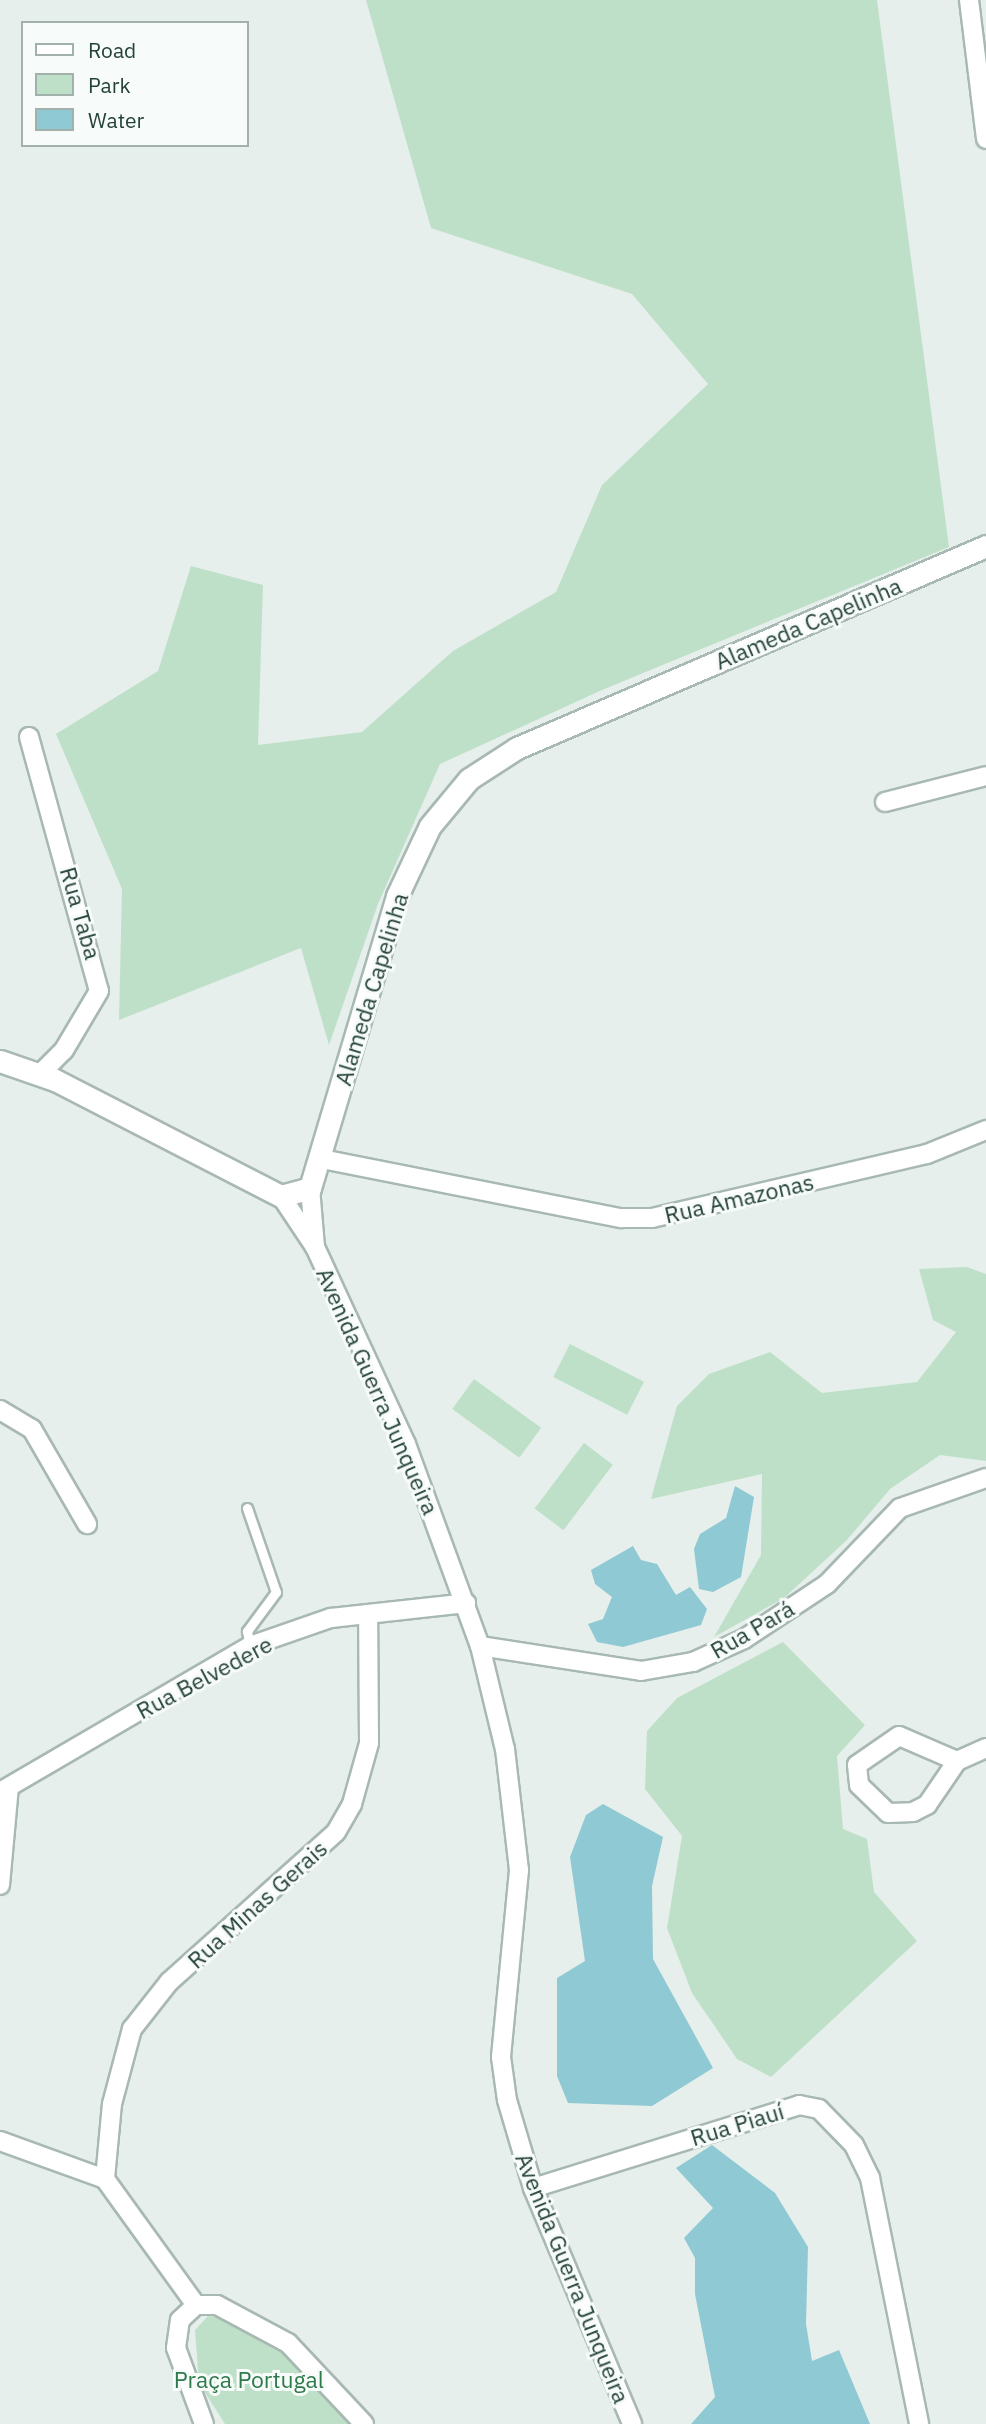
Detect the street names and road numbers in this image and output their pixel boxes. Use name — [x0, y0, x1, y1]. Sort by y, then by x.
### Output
street label: Alameda Capelinha — [711, 571, 905, 675]
street label: Rua Taba — [55, 864, 107, 962]
street label: Alameda Capelinha — [329, 889, 413, 1089]
street label: Rua Amazonas — [662, 1167, 816, 1229]
street label: Avenida Guerra Junqueira — [311, 1263, 445, 1519]
street label: Rua Pará — [705, 1594, 799, 1664]
street label: Rua Belvedere — [131, 1630, 277, 1724]
street label: Rua Minas Gerais — [182, 1834, 332, 1974]
street label: Rua Piauí — [687, 2097, 787, 2151]
street label: Avenida Guerra Junqueira — [510, 2149, 636, 2407]

